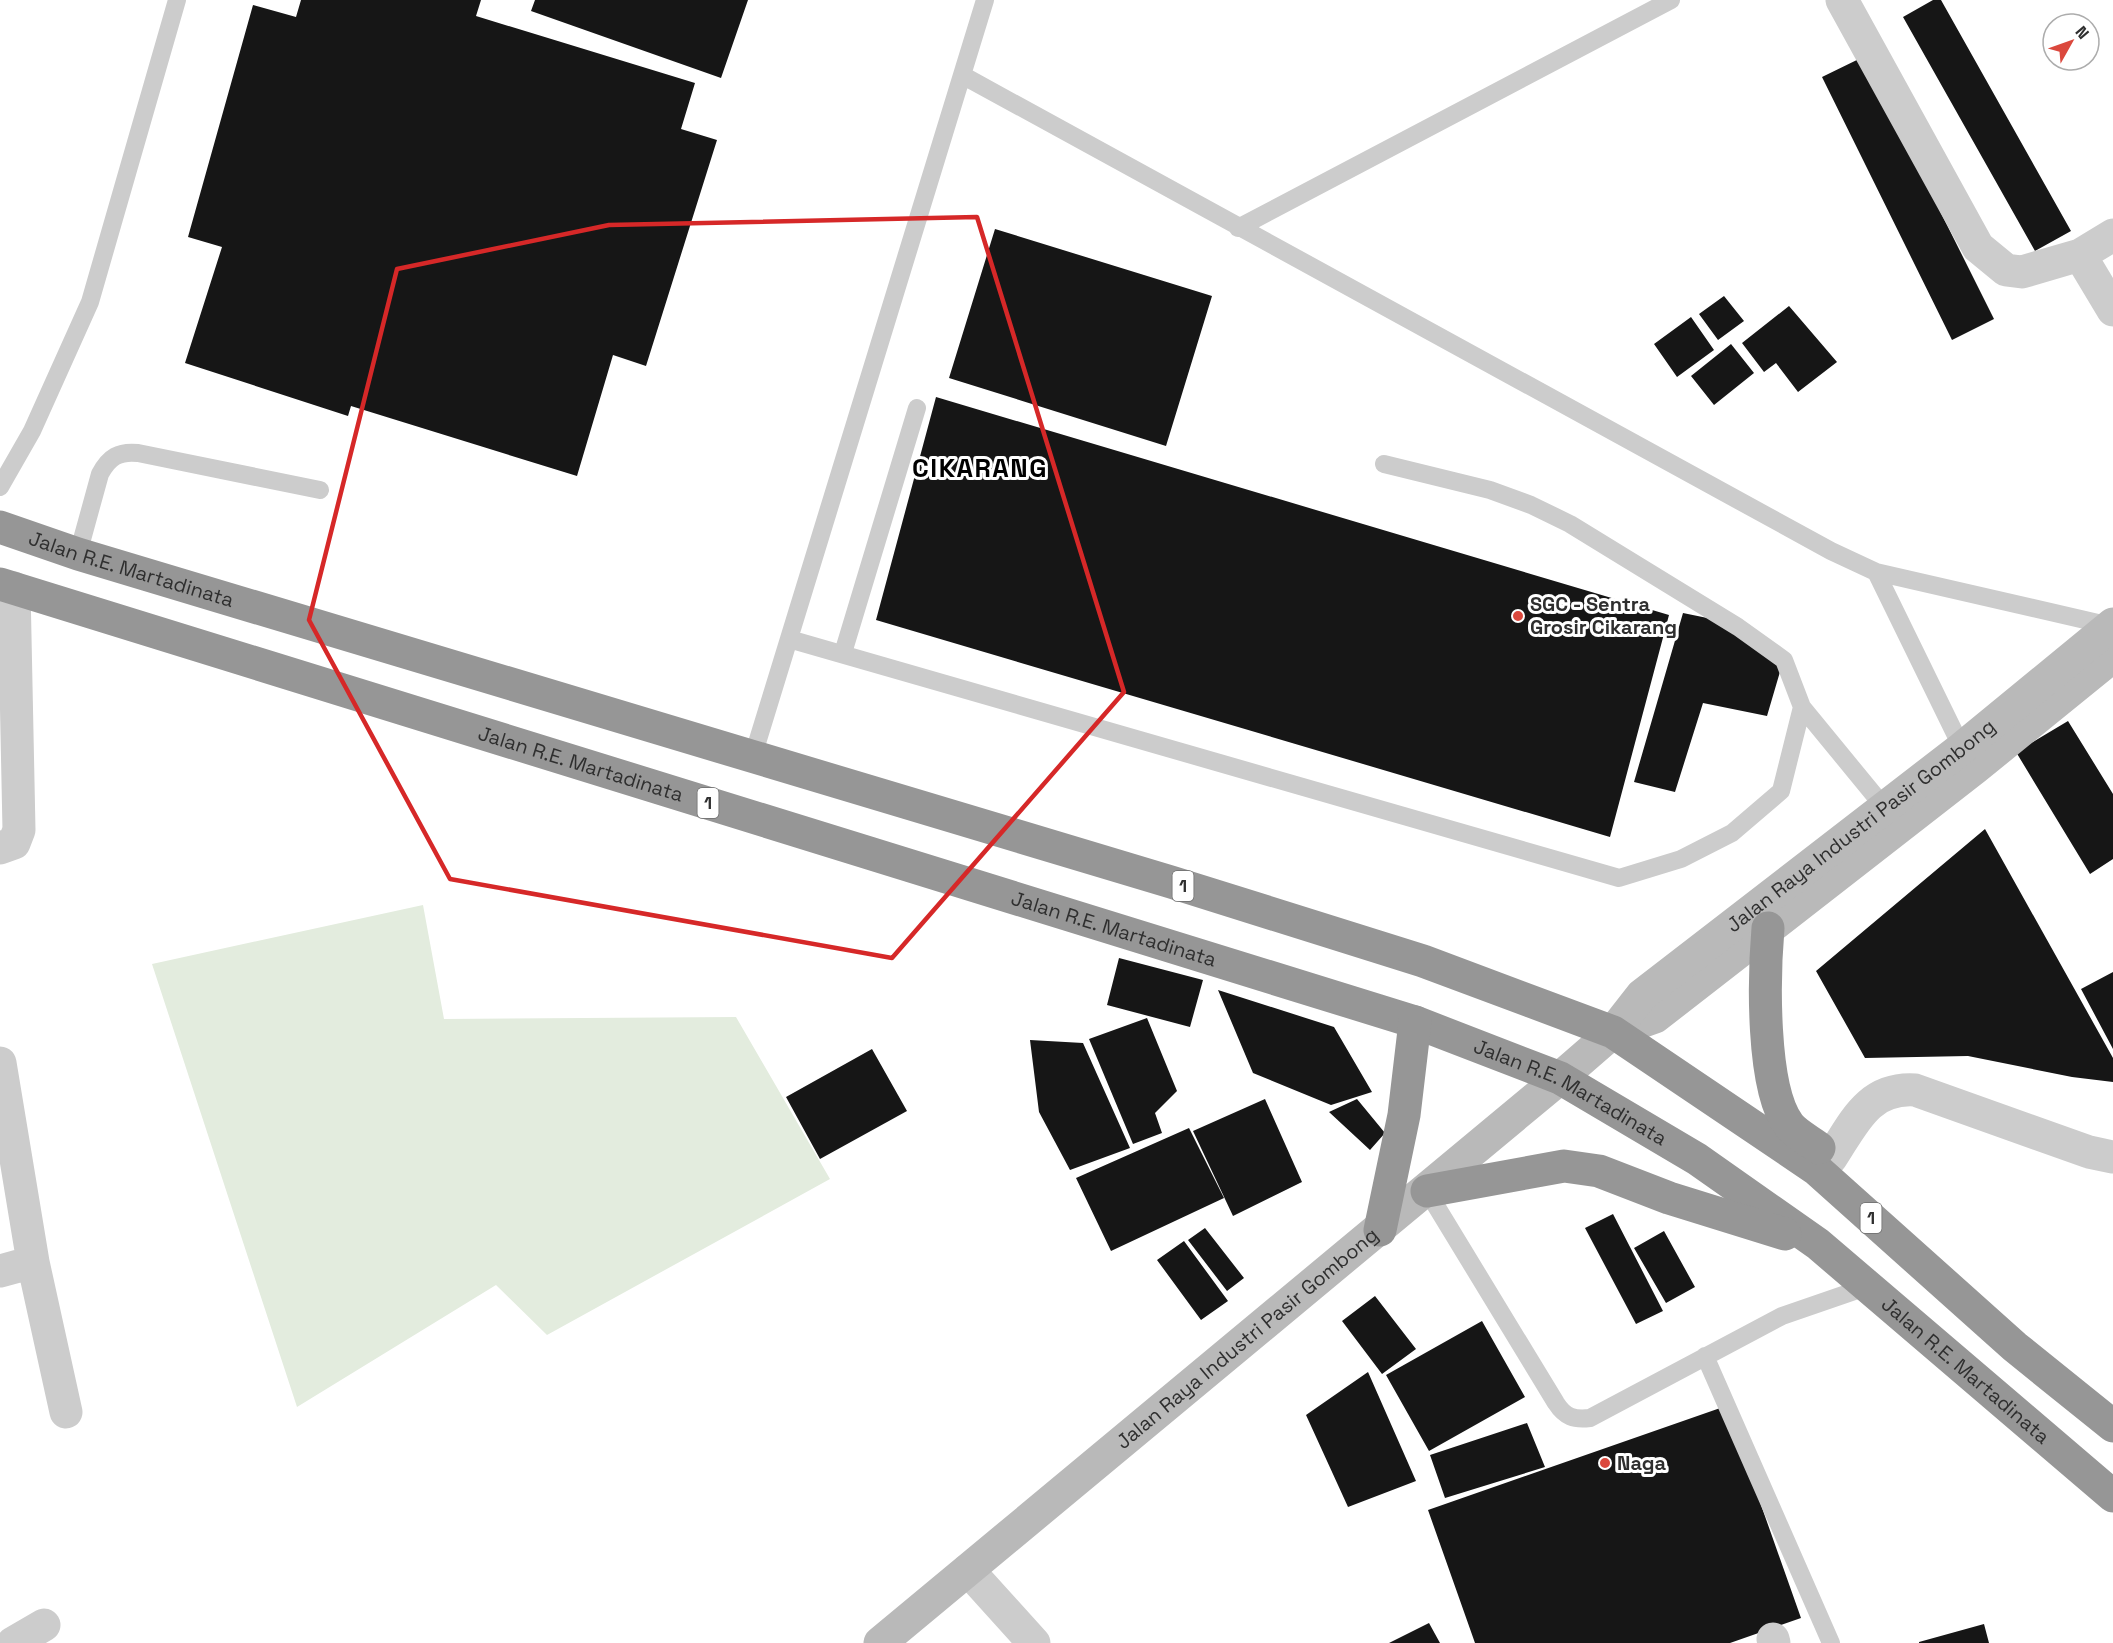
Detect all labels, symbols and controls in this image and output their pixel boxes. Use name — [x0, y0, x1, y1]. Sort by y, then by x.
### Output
north arrow — [2041, 12, 2101, 72]
text: N — [2071, 22, 2094, 44]
district label: CIKARANG — [912, 451, 1048, 485]
street label: Jalan R.E. Martadinata — [25, 525, 237, 613]
place label: SGC - Sentra Grosir Cikarang — [1530, 591, 1677, 640]
marker: SGC - Sentra Grosir Cikarang — [1511, 609, 1525, 623]
street label: Jalan Raya Industri Pasir Gombong — [1721, 713, 2001, 938]
street label: Jalan R.E. Martadinata — [475, 720, 687, 808]
road number: 1 — [698, 788, 718, 818]
road number: 1 — [1172, 871, 1194, 901]
street label: Jalan R.E. Martadinata — [1008, 885, 1220, 973]
street label: Jalan R.E. Martadinata — [1470, 1033, 1672, 1151]
road number: 1 — [1860, 1203, 1882, 1233]
street label: Jalan Raya Industri Pasir Gombong — [1110, 1222, 1383, 1455]
street label: Jalan R.E. Martadinata — [1876, 1291, 2055, 1449]
place label: Naga — [1617, 1450, 1667, 1476]
marker: Naga — [1598, 1456, 1612, 1470]

